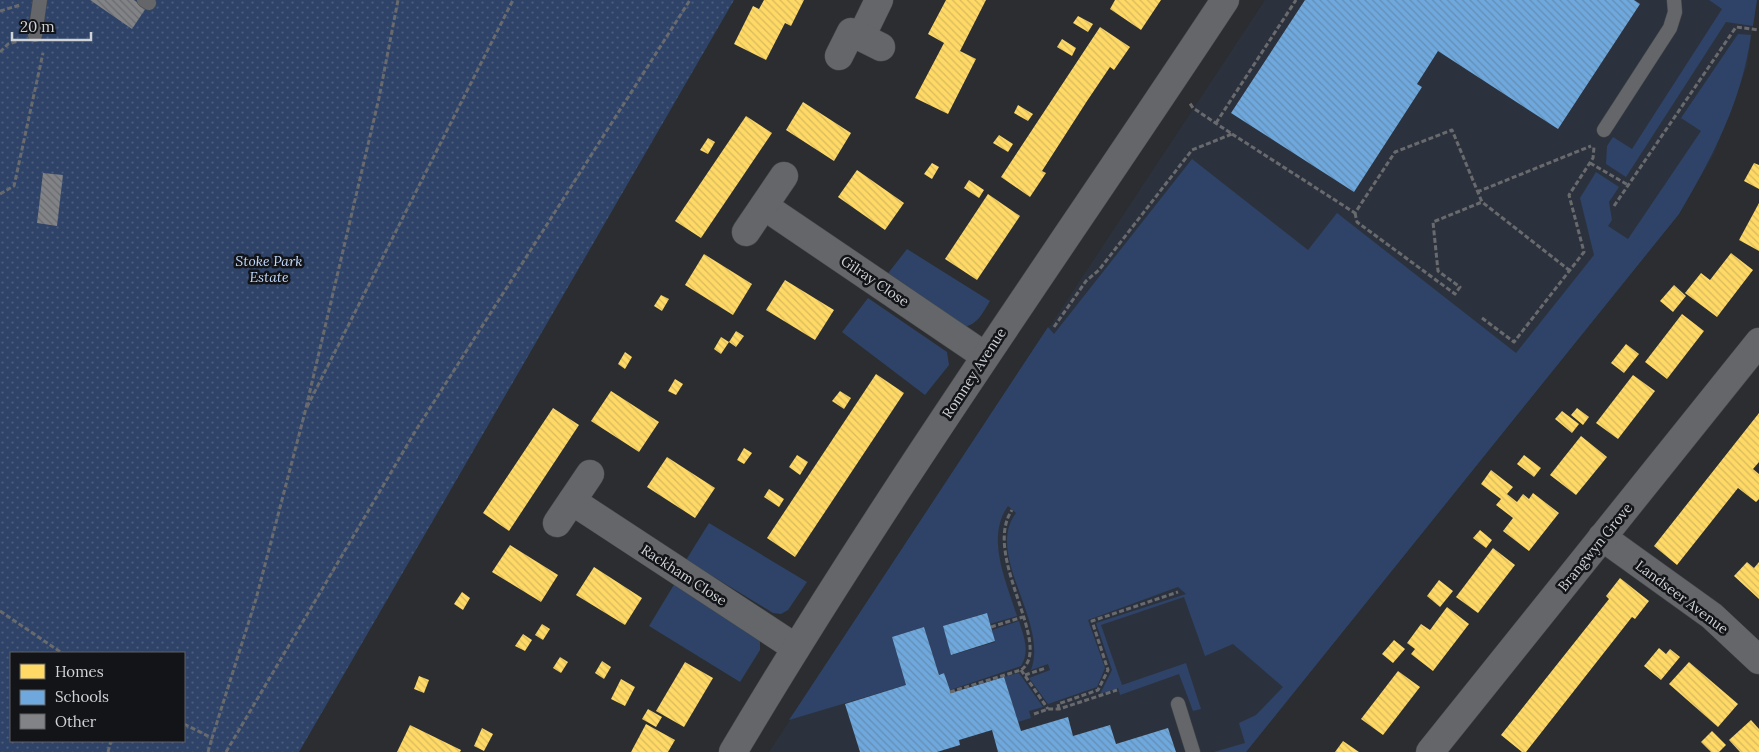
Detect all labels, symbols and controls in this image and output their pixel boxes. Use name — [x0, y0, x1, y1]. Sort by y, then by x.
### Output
scale bar — [12, 10, 91, 42]
text: 20 m — [20, 17, 55, 36]
park label: Stoke Park Estate — [235, 252, 303, 286]
street label: Gilray Close — [837, 252, 913, 311]
street label: Romney Avenue — [938, 324, 1010, 422]
street label: Brangwyn Grove — [1554, 499, 1636, 595]
street label: Rackham Close — [638, 541, 731, 610]
street label: Landseer Avenue — [1632, 556, 1732, 638]
legend — [10, 652, 185, 742]
text: Homes — [55, 662, 104, 681]
text: Schools — [55, 687, 109, 706]
text: Other — [55, 712, 97, 731]

